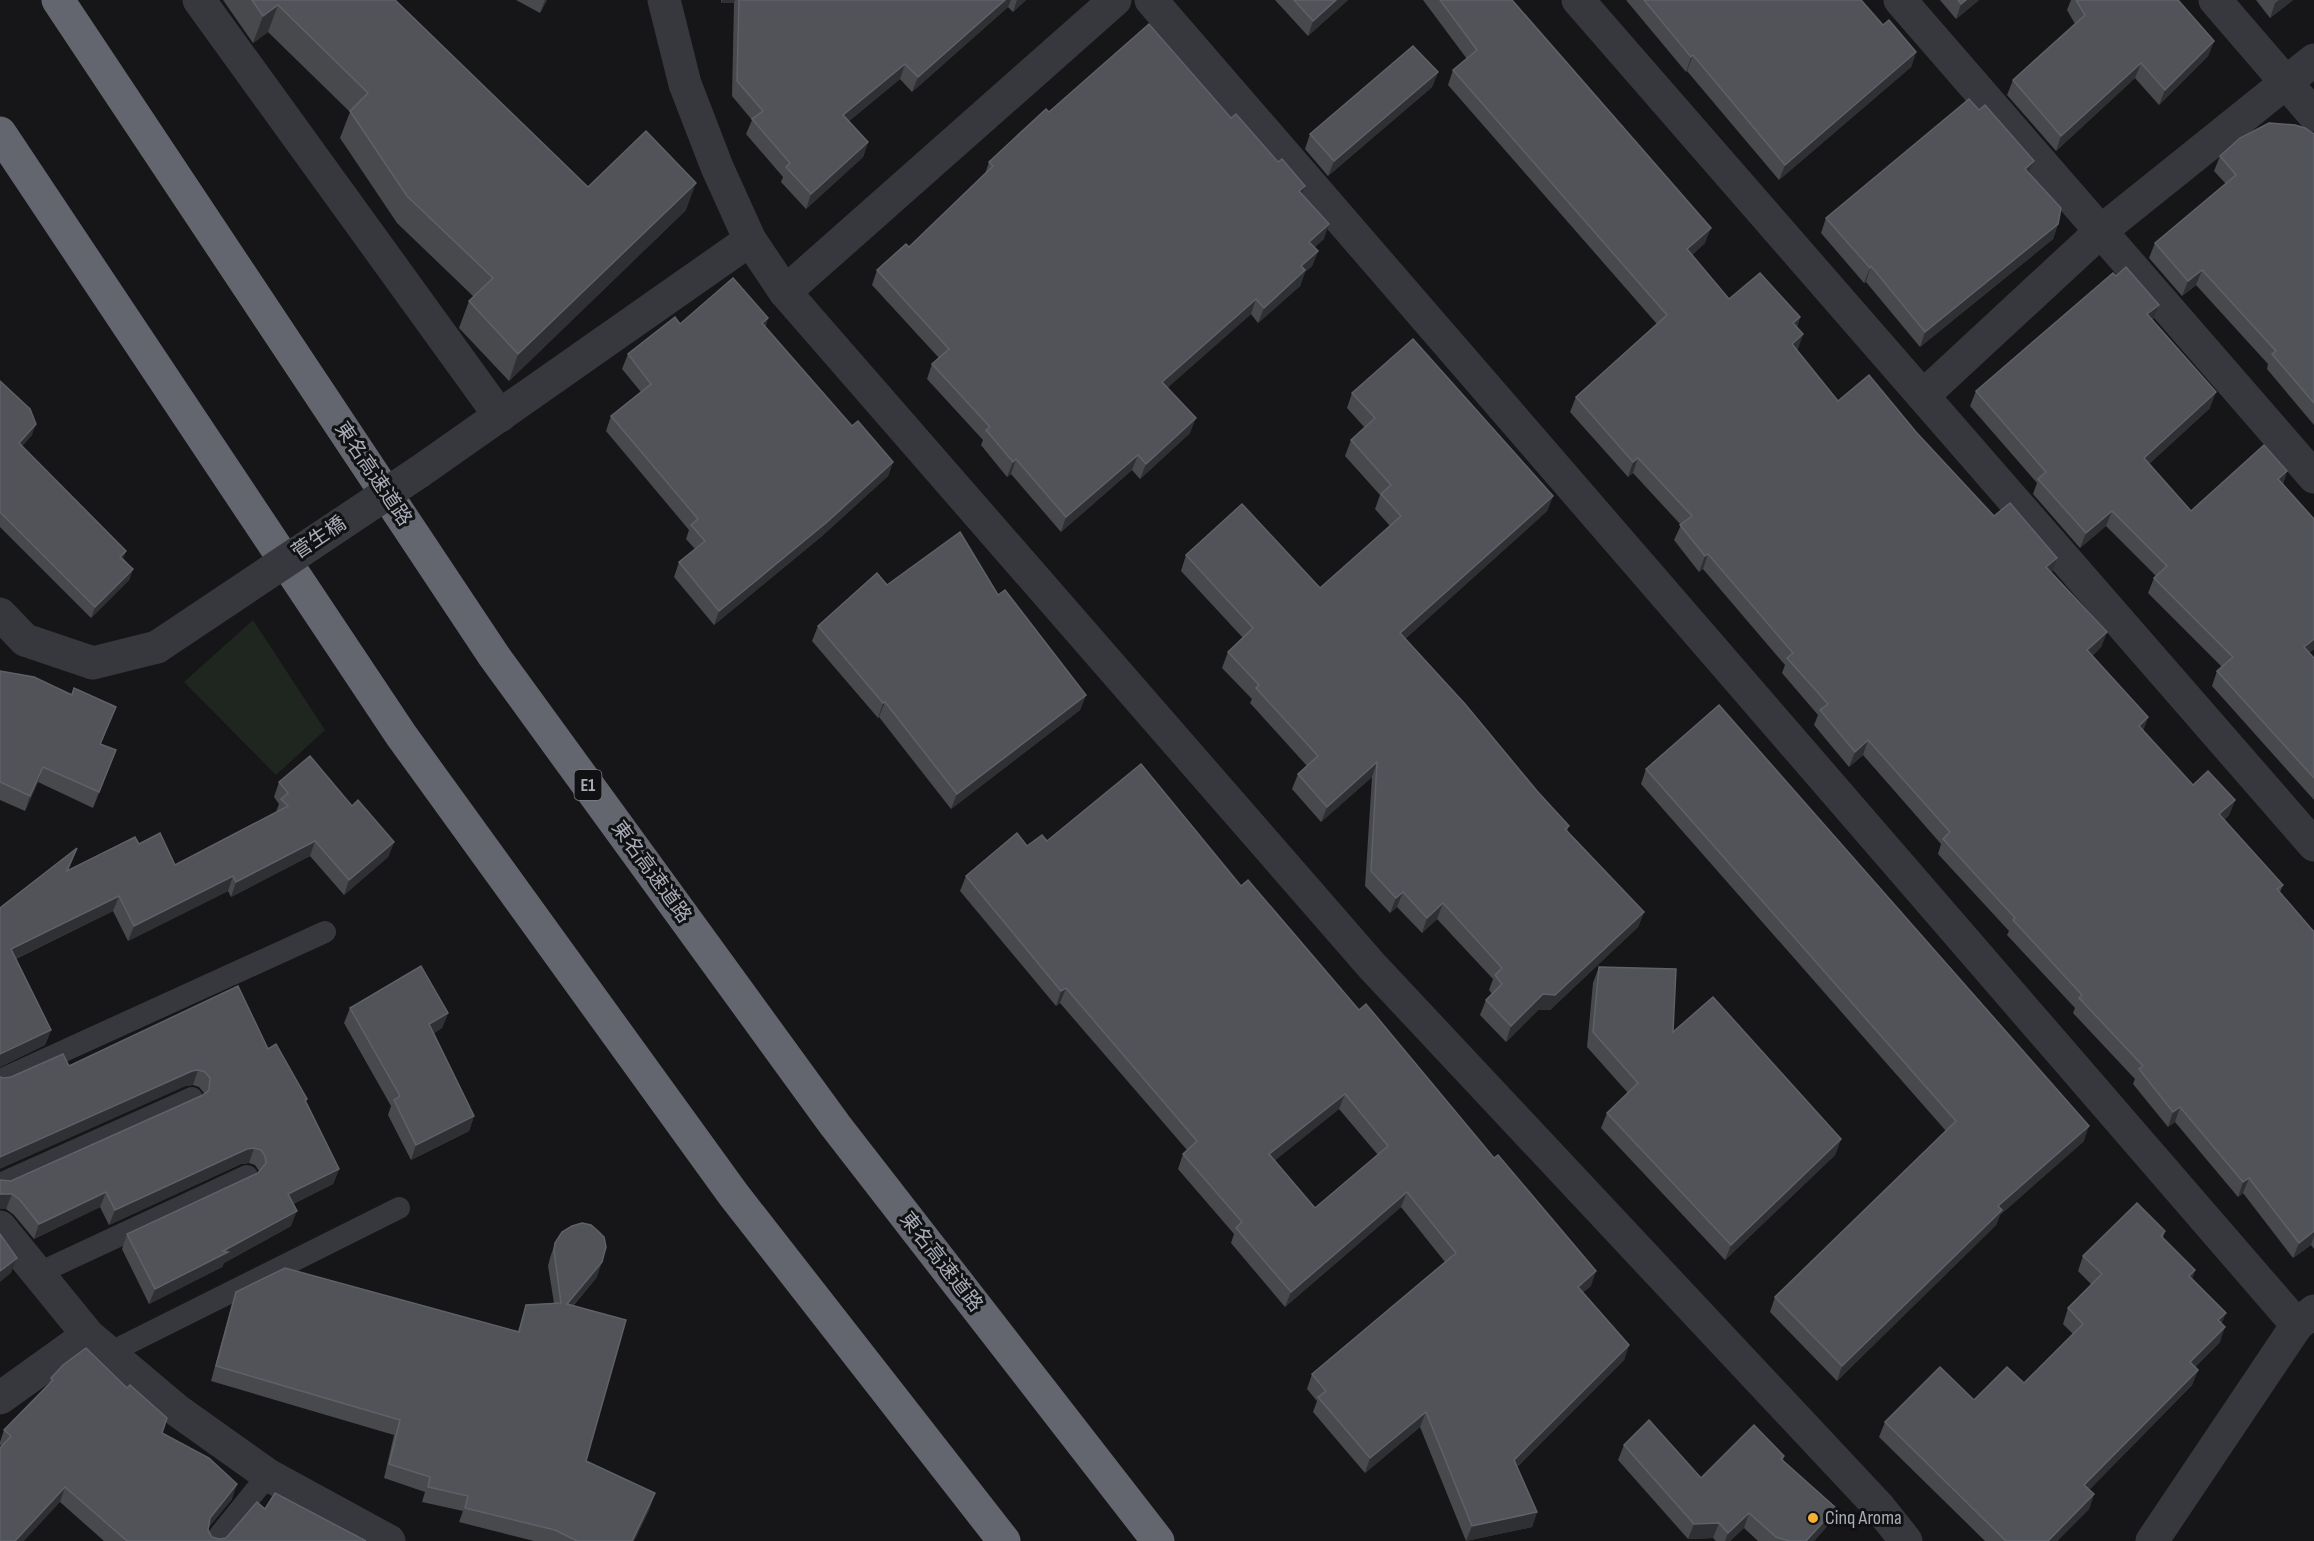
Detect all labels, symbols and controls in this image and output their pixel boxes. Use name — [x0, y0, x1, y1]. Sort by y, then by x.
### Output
street label: 東名高速道路 — [329, 418, 417, 530]
street label: 菅生橋 — [287, 511, 351, 565]
road number: E1 — [574, 770, 602, 800]
street label: 東名高速道路 — [606, 816, 696, 928]
street label: 東名高速道路 — [895, 1207, 987, 1317]
place label: Cinq Aroma — [1825, 1506, 1902, 1530]
marker: Cinq Aroma — [1806, 1511, 1820, 1525]

